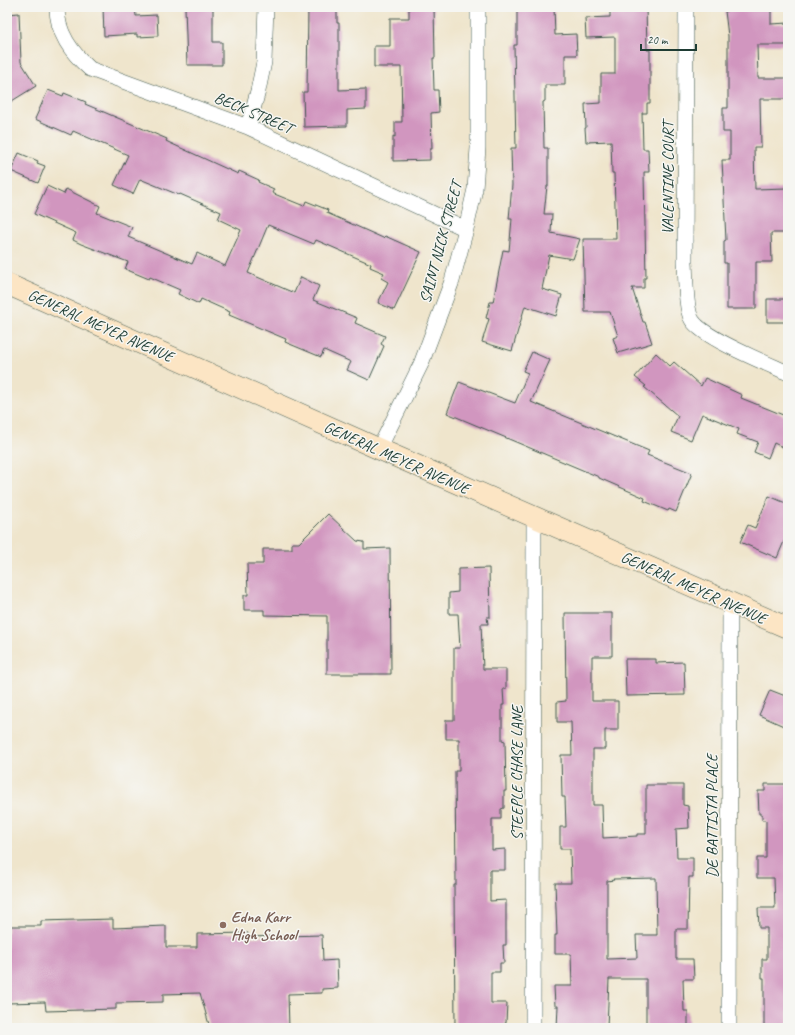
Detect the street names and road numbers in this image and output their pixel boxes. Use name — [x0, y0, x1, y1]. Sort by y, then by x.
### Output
street label: BECK STREET — [211, 87, 299, 140]
street label: VALENTINE COURT — [658, 118, 678, 234]
street label: SAINT NICK STREET — [415, 176, 468, 305]
street label: GENERAL MEYER AVENUE — [25, 285, 178, 368]
street label: GENERAL MEYER AVENUE — [321, 417, 474, 500]
street label: GENERAL MEYER AVENUE — [618, 547, 771, 630]
street label: STEEPLE CHASE LANE — [507, 703, 527, 840]
street label: DE BATTISTA PLACE — [702, 752, 722, 878]

